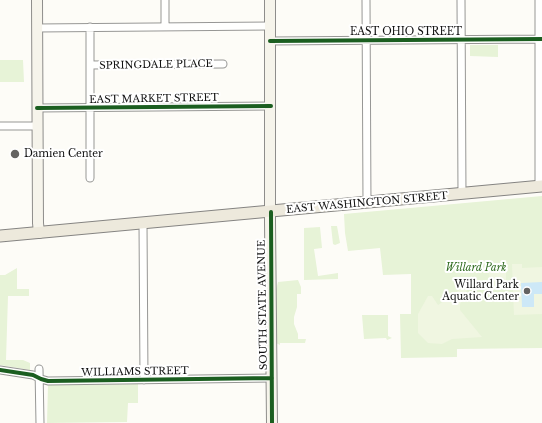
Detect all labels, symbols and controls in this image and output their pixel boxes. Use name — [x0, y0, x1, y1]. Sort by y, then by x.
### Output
street label: EAST OHIO STREET — [350, 26, 462, 38]
street label: SPRINGDALE PLACE — [99, 58, 213, 72]
street label: EAST MARKET STREET — [89, 92, 219, 106]
marker: Damien Center — [9, 148, 21, 160]
place label: Damien Center — [24, 148, 103, 160]
street label: EAST WASHINGTON STREET — [286, 190, 448, 216]
street label: SOUTH STATE AVENUE — [256, 240, 270, 370]
park label: Willard Park — [446, 262, 506, 274]
place label: Willard Park Aquatic Center — [442, 279, 519, 302]
marker: Willard Park Aquatic Center — [522, 286, 532, 296]
street label: WILLIAMS STREET — [81, 365, 189, 379]

